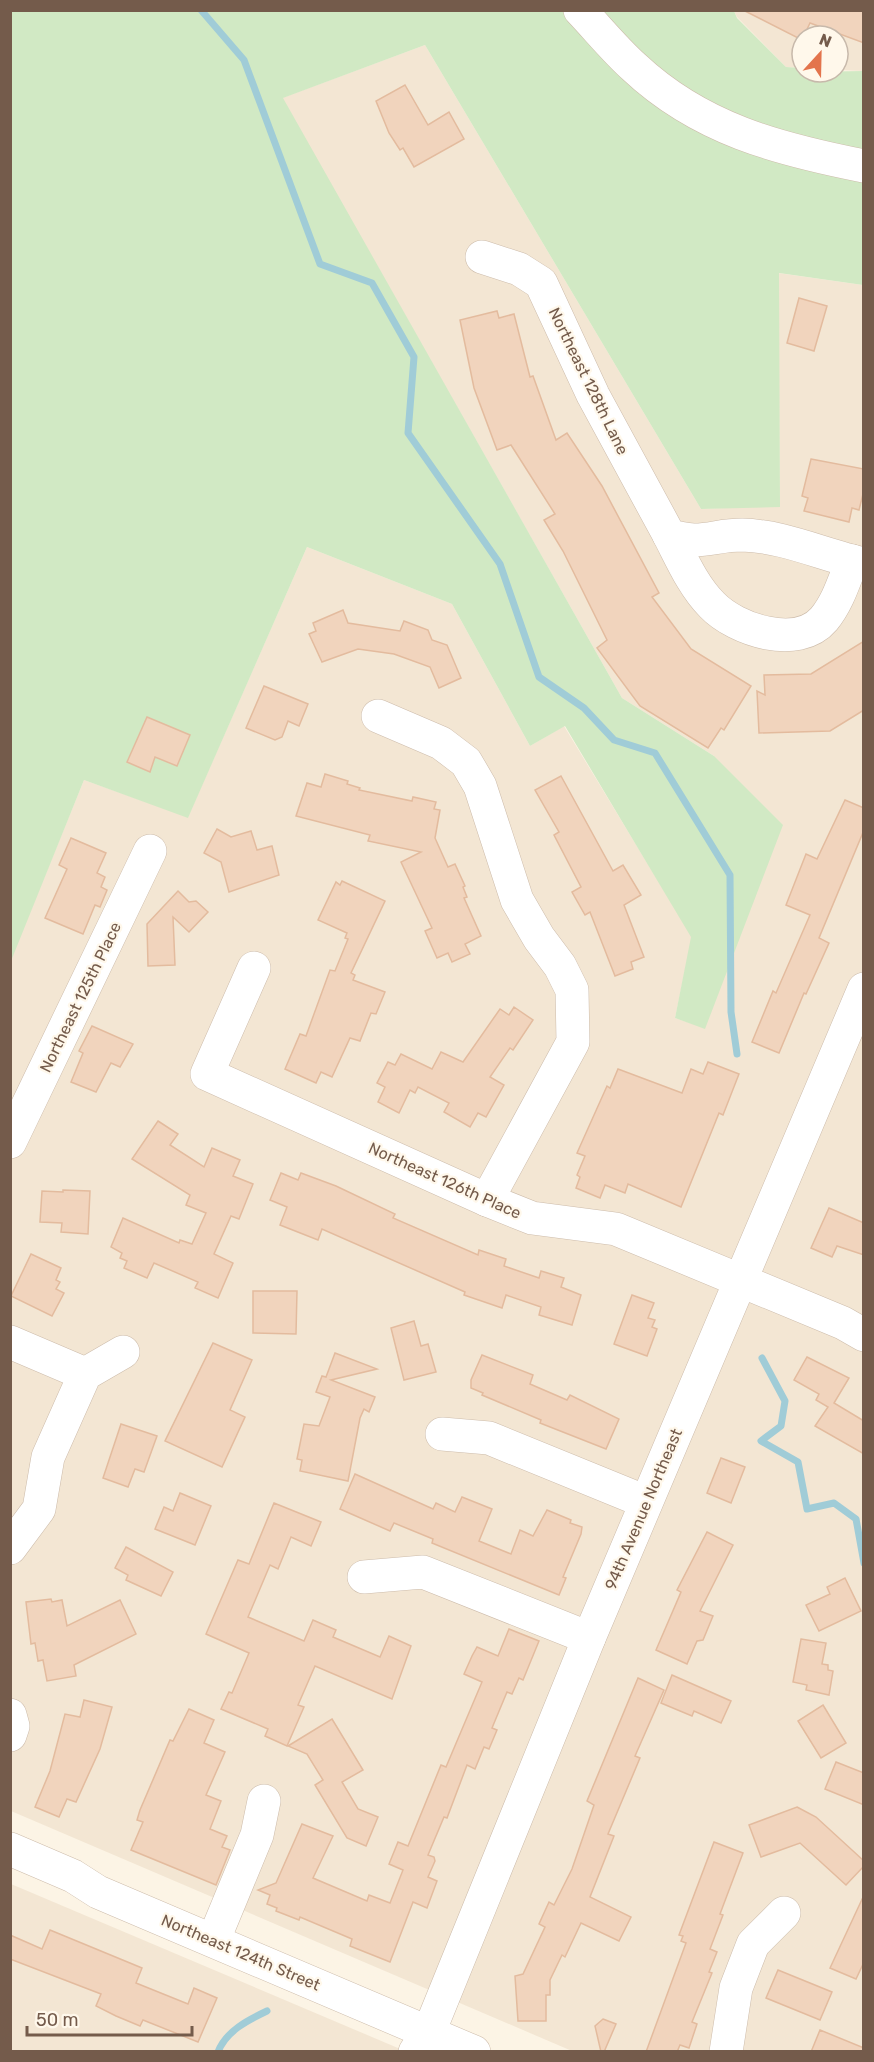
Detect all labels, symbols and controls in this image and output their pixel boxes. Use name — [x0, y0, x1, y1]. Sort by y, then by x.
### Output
north arrow — [790, 24, 850, 84]
text: N — [817, 30, 834, 52]
street label: Northeast 128th Lane — [545, 305, 632, 458]
street label: Northeast 125th Place — [36, 919, 125, 1076]
street label: Northeast 126th Place — [366, 1138, 524, 1223]
street label: 94th Avenue Northeast — [601, 1426, 686, 1593]
street label: Northeast 124th Street — [159, 1910, 323, 1995]
scale bar — [27, 1999, 192, 2037]
text: 50 m — [36, 2009, 79, 2031]

